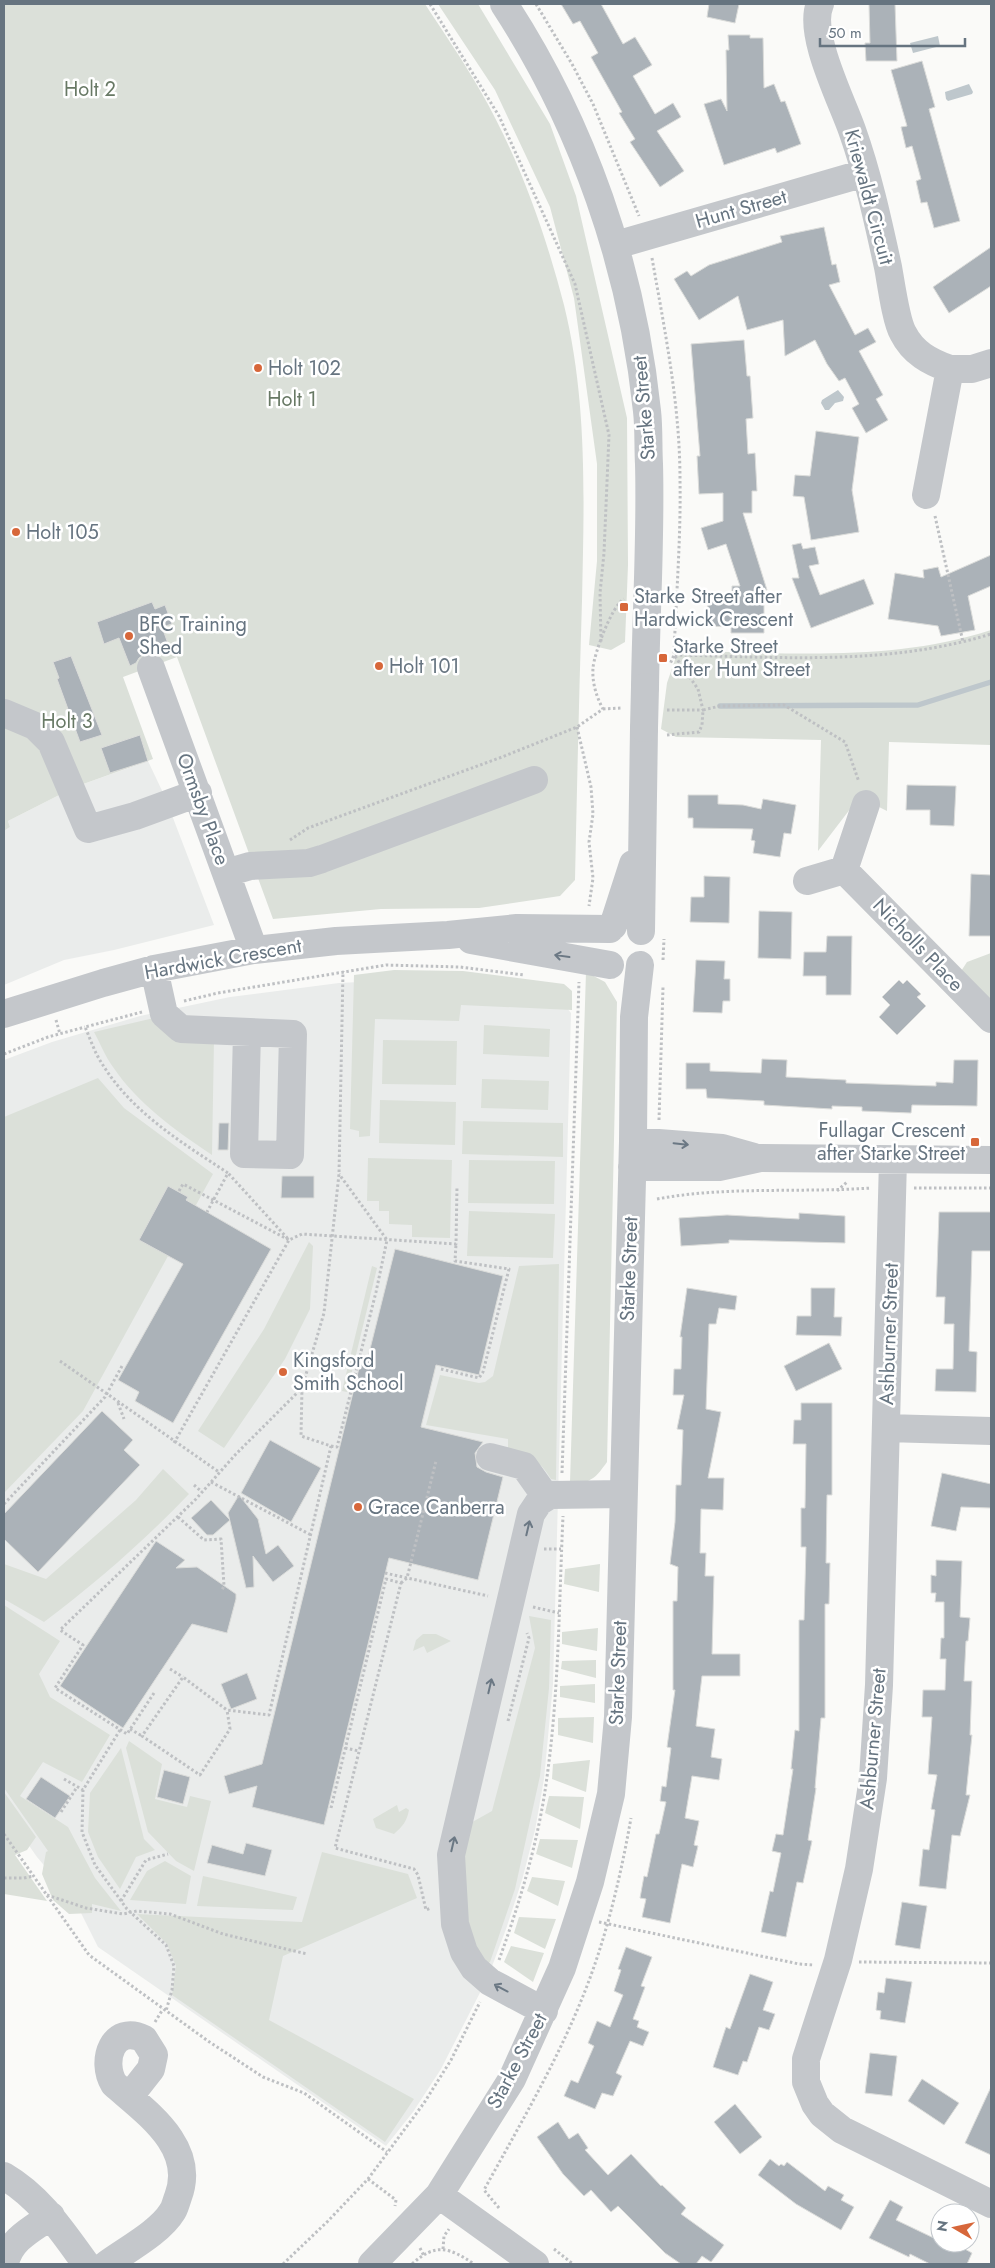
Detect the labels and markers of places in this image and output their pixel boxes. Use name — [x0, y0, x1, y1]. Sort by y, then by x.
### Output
place label: Holt 102 — [268, 354, 341, 383]
marker: Holt 102 — [252, 362, 264, 374]
place label: Holt 105 — [26, 518, 99, 547]
marker: Holt 105 — [10, 526, 22, 538]
place label: Starke Street after Hardwick Crescent — [634, 582, 793, 634]
marker: Starke Street after Hardwick Crescent — [618, 601, 630, 613]
place label: BFC Training Shed — [139, 610, 247, 662]
marker: BFC Training Shed — [123, 630, 135, 642]
place label: Starke Street after Hunt Street — [673, 632, 810, 684]
place label: Holt 101 — [389, 652, 460, 681]
marker: Starke Street after Hunt Street — [657, 652, 669, 664]
marker: Holt 101 — [373, 660, 385, 672]
place label: Fullagar Crescent after Starke Street — [817, 1116, 965, 1168]
marker: Fullagar Crescent after Starke Street — [969, 1136, 981, 1148]
place label: Kingsford Smith School — [293, 1346, 404, 1398]
marker: Kingsford Smith School — [277, 1366, 289, 1378]
place label: Grace Canberra — [368, 1493, 505, 1522]
marker: Grace Canberra — [352, 1501, 364, 1513]

